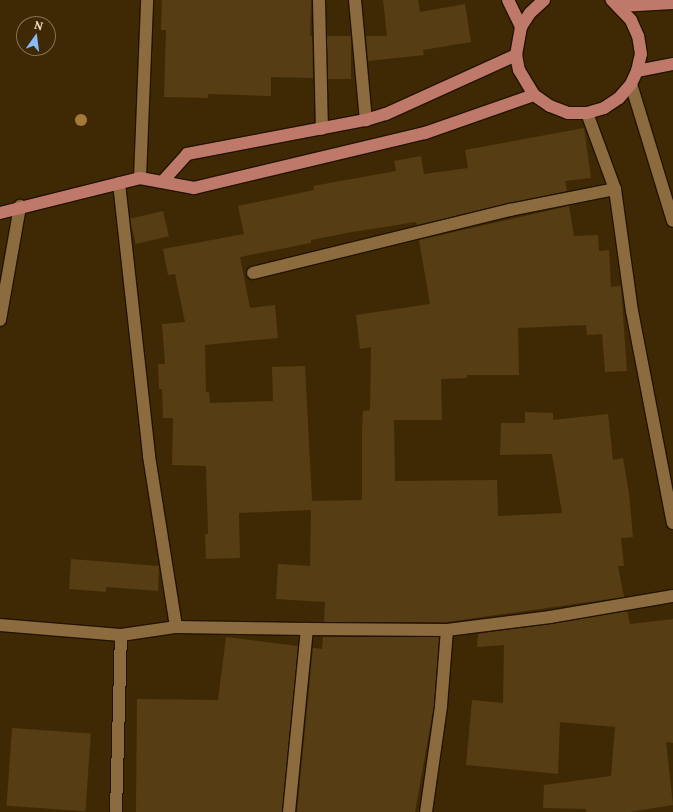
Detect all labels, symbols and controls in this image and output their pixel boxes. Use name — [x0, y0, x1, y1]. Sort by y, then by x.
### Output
north arrow — [16, 16, 56, 56]
text: N — [33, 18, 44, 33]

